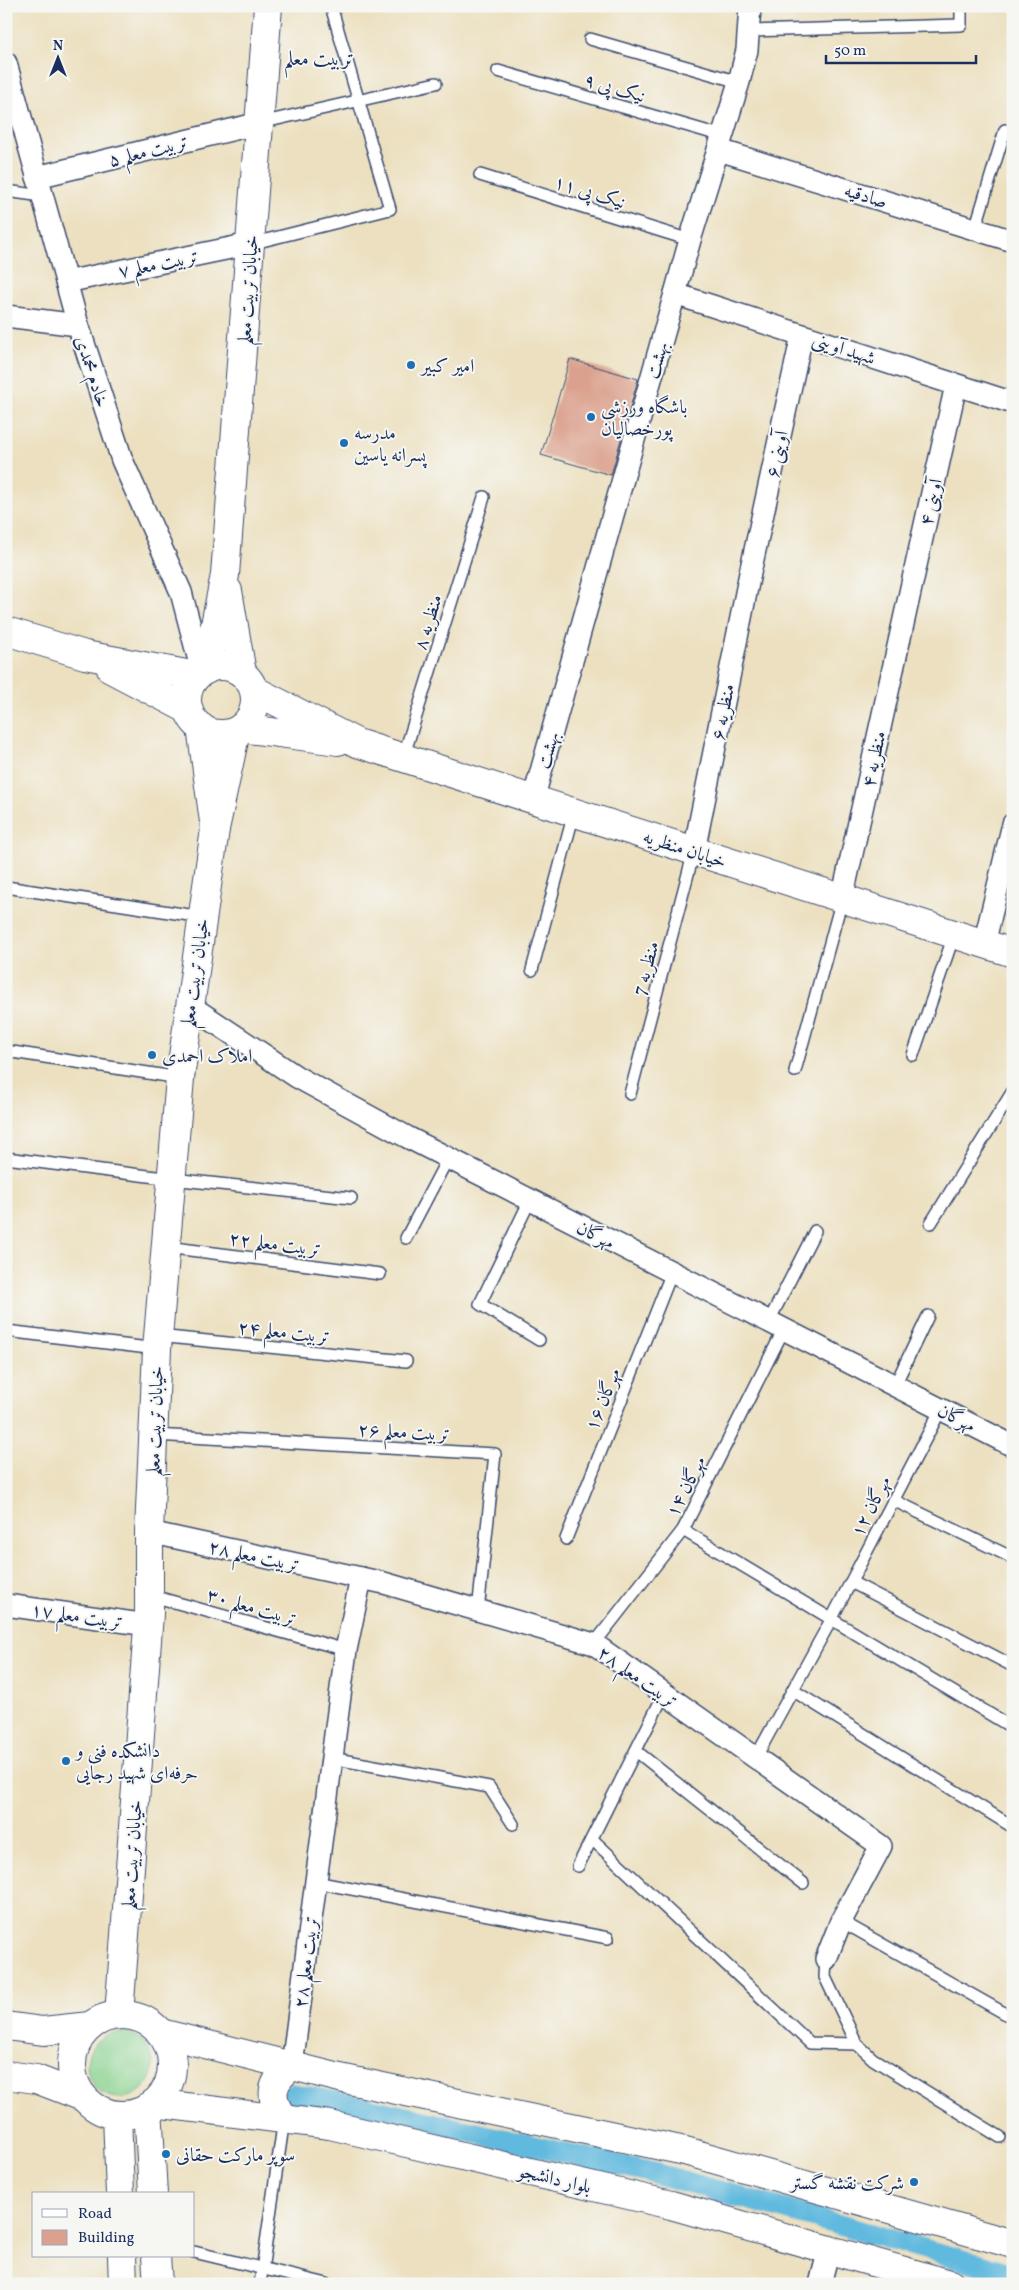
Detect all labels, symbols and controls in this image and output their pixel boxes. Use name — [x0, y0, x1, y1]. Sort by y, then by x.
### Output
north arrow — [32, 32, 82, 82]
scale bar — [826, 32, 976, 64]
text: N — [53, 37, 63, 56]
text: 50 m — [834, 41, 866, 62]
district label: تربیت معلم — [284, 46, 354, 79]
street label: نیک پی ۹ — [581, 68, 648, 110]
street label: تربیت معلم ۵ — [106, 129, 192, 179]
street label: نیک پی ۱۱ — [550, 170, 628, 216]
street label: صادقیه — [841, 178, 890, 216]
street label: خیابان تربیت معلم — [232, 234, 271, 346]
street label: تربیت معلم ۷ — [116, 244, 202, 290]
street label: شهید آوینی — [808, 327, 878, 372]
street label: خادم محمدی — [65, 332, 115, 412]
street label: بهشت — [640, 339, 676, 382]
place label: امیر کبیر — [419, 354, 474, 380]
marker: امیر کبیر — [405, 359, 417, 371]
place label: باشگاه ورزشی پورخصالیان — [601, 394, 687, 443]
marker: باشگاه ورزشی پورخصالیان — [585, 411, 597, 423]
place label: مدرسه پسرانه یاسین — [354, 421, 428, 469]
street label: آوینی ۶ — [760, 427, 796, 480]
marker: مدرسه پسرانه یاسین — [338, 437, 350, 449]
street label: آوینی ۴ — [914, 475, 950, 529]
street label: منظریه ۸ — [408, 591, 450, 654]
street label: منظریه ۶ — [706, 682, 742, 743]
street label: بهشت — [531, 729, 567, 772]
street label: منظریه ۴ — [856, 729, 894, 790]
street label: خیابان منظریه — [639, 824, 729, 876]
street label: خیابان تربیت معلم — [175, 917, 221, 1030]
street label: منظریه 7 — [627, 939, 667, 999]
place label: املاک احمدی — [162, 1044, 252, 1070]
marker: املاک احمدی — [146, 1049, 158, 1061]
street label: مهرگان — [572, 1215, 619, 1256]
street label: تربیت معلم ۲۲ — [227, 1226, 322, 1268]
street label: تربیت معلم ۲۴ — [236, 1315, 331, 1356]
street label: خیابان تربیت معلم — [141, 1365, 176, 1477]
street label: مهرگان ۱۶ — [580, 1365, 628, 1435]
street label: مهرگان — [933, 1398, 980, 1439]
street label: تربیت معلم ۲۶ — [357, 1418, 451, 1453]
street label: مهرگان ۱۴ — [660, 1452, 713, 1522]
street label: مهرگان ۱۲ — [845, 1472, 898, 1542]
street label: تربیت معلم ۲۸ — [205, 1535, 301, 1584]
street label: تربیت معلم ۳۰ — [202, 1583, 299, 1638]
street label: تربیت معلم ۱۷ — [28, 1598, 124, 1641]
street label: تربیت معلم ۲۸ — [589, 1641, 682, 1719]
place label: دانشکده فنی و حرفه‌ای شهید رجایی — [74, 1739, 198, 1787]
marker: دانشکده فنی و حرفه‌ای شهید رجایی — [60, 1755, 72, 1767]
street label: خیابان تربیت معلم — [116, 1799, 155, 1911]
street label: تربیت معلم ۲۸ — [288, 1915, 330, 2010]
place label: سوپر مارکت حقانی — [176, 2143, 295, 2169]
marker: سوپر مارکت حقانی — [160, 2148, 172, 2160]
street label: بلوار دانشجو — [513, 2158, 594, 2201]
place label: شرکت نقشه گستر — [788, 2171, 904, 2197]
marker: شرکت نقشه گستر — [908, 2176, 920, 2188]
legend — [32, 2192, 195, 2258]
text: Road — [78, 2204, 112, 2225]
text: Building — [78, 2228, 135, 2249]

